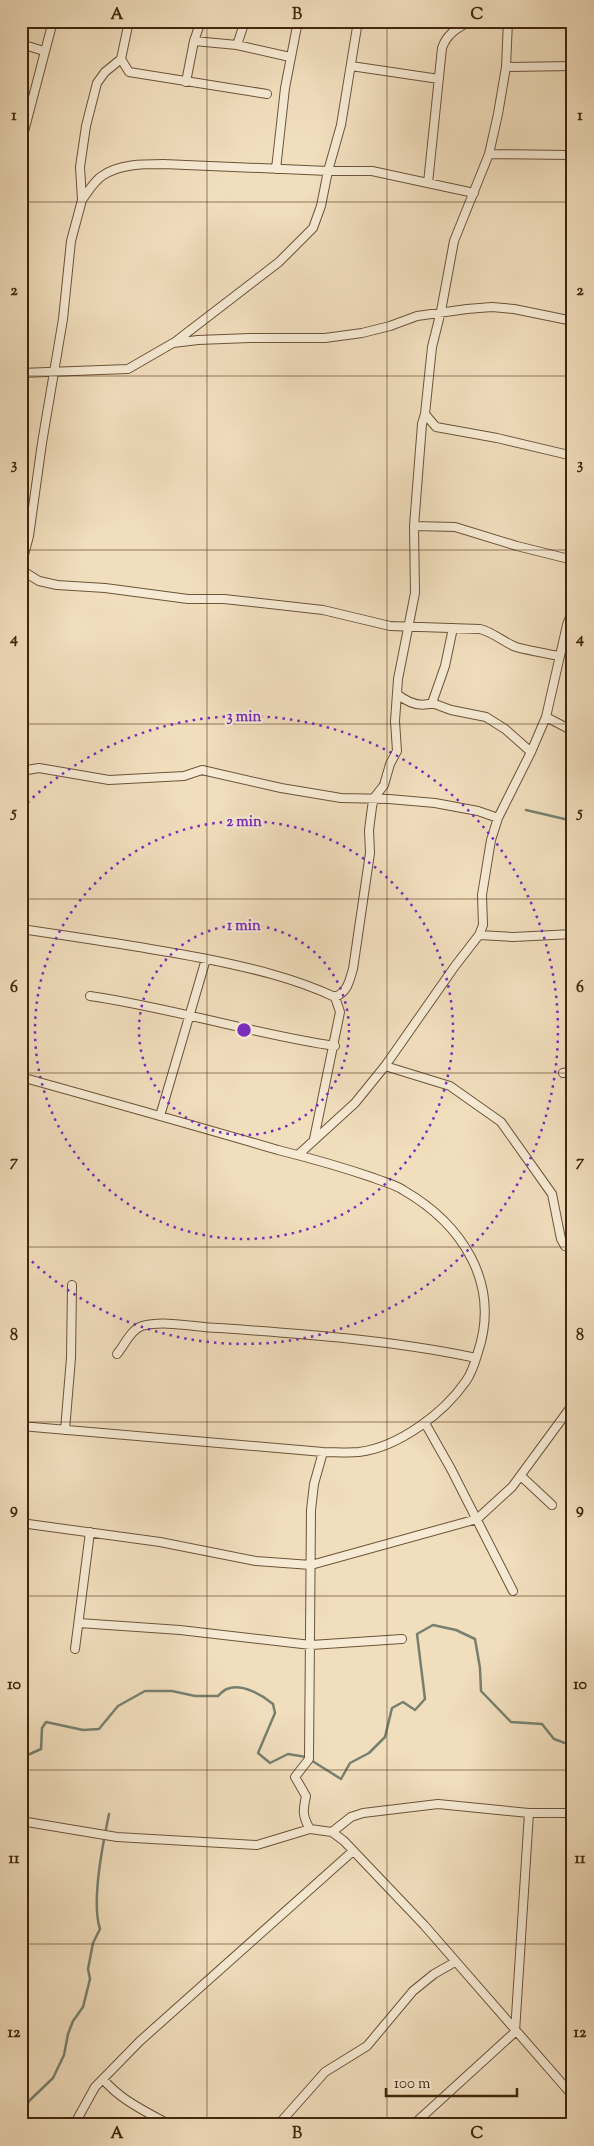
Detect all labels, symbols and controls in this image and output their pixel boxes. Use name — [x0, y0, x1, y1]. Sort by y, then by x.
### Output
text: A — [111, 4, 124, 27]
text: B — [292, 4, 302, 27]
text: C — [471, 4, 484, 27]
text: 1 — [11, 105, 17, 128]
text: 1 — [577, 105, 583, 128]
text: 2 — [10, 280, 18, 303]
text: 2 — [576, 280, 584, 303]
text: 3 — [11, 454, 18, 477]
text: 3 — [577, 454, 584, 477]
text: 4 — [9, 628, 18, 651]
text: 4 — [575, 628, 584, 651]
text: 3 min — [227, 707, 262, 728]
text: 5 — [9, 802, 17, 825]
text: 5 — [575, 802, 583, 825]
text: 2 min — [226, 812, 262, 833]
text: 1 min — [227, 916, 261, 937]
text: 6 — [10, 977, 18, 1000]
text: 6 — [576, 977, 584, 1000]
centre of rings — [235, 1021, 253, 1039]
text: 7 — [10, 1151, 19, 1174]
text: 7 — [576, 1151, 585, 1174]
text: 8 — [10, 1325, 18, 1348]
text: 8 — [576, 1325, 584, 1348]
text: 9 — [10, 1499, 18, 1522]
text: 9 — [576, 1499, 584, 1522]
text: 10 — [7, 1674, 21, 1697]
text: 10 — [573, 1674, 587, 1697]
text: 11 — [9, 1848, 20, 1871]
text: 11 — [575, 1848, 586, 1871]
text: 12 — [8, 2022, 21, 2045]
text: 12 — [574, 2022, 587, 2045]
scale bar — [386, 2066, 518, 2098]
text: 100 m — [394, 2074, 431, 2095]
text: A — [111, 2123, 124, 2146]
text: B — [292, 2123, 302, 2146]
text: C — [471, 2123, 484, 2146]

